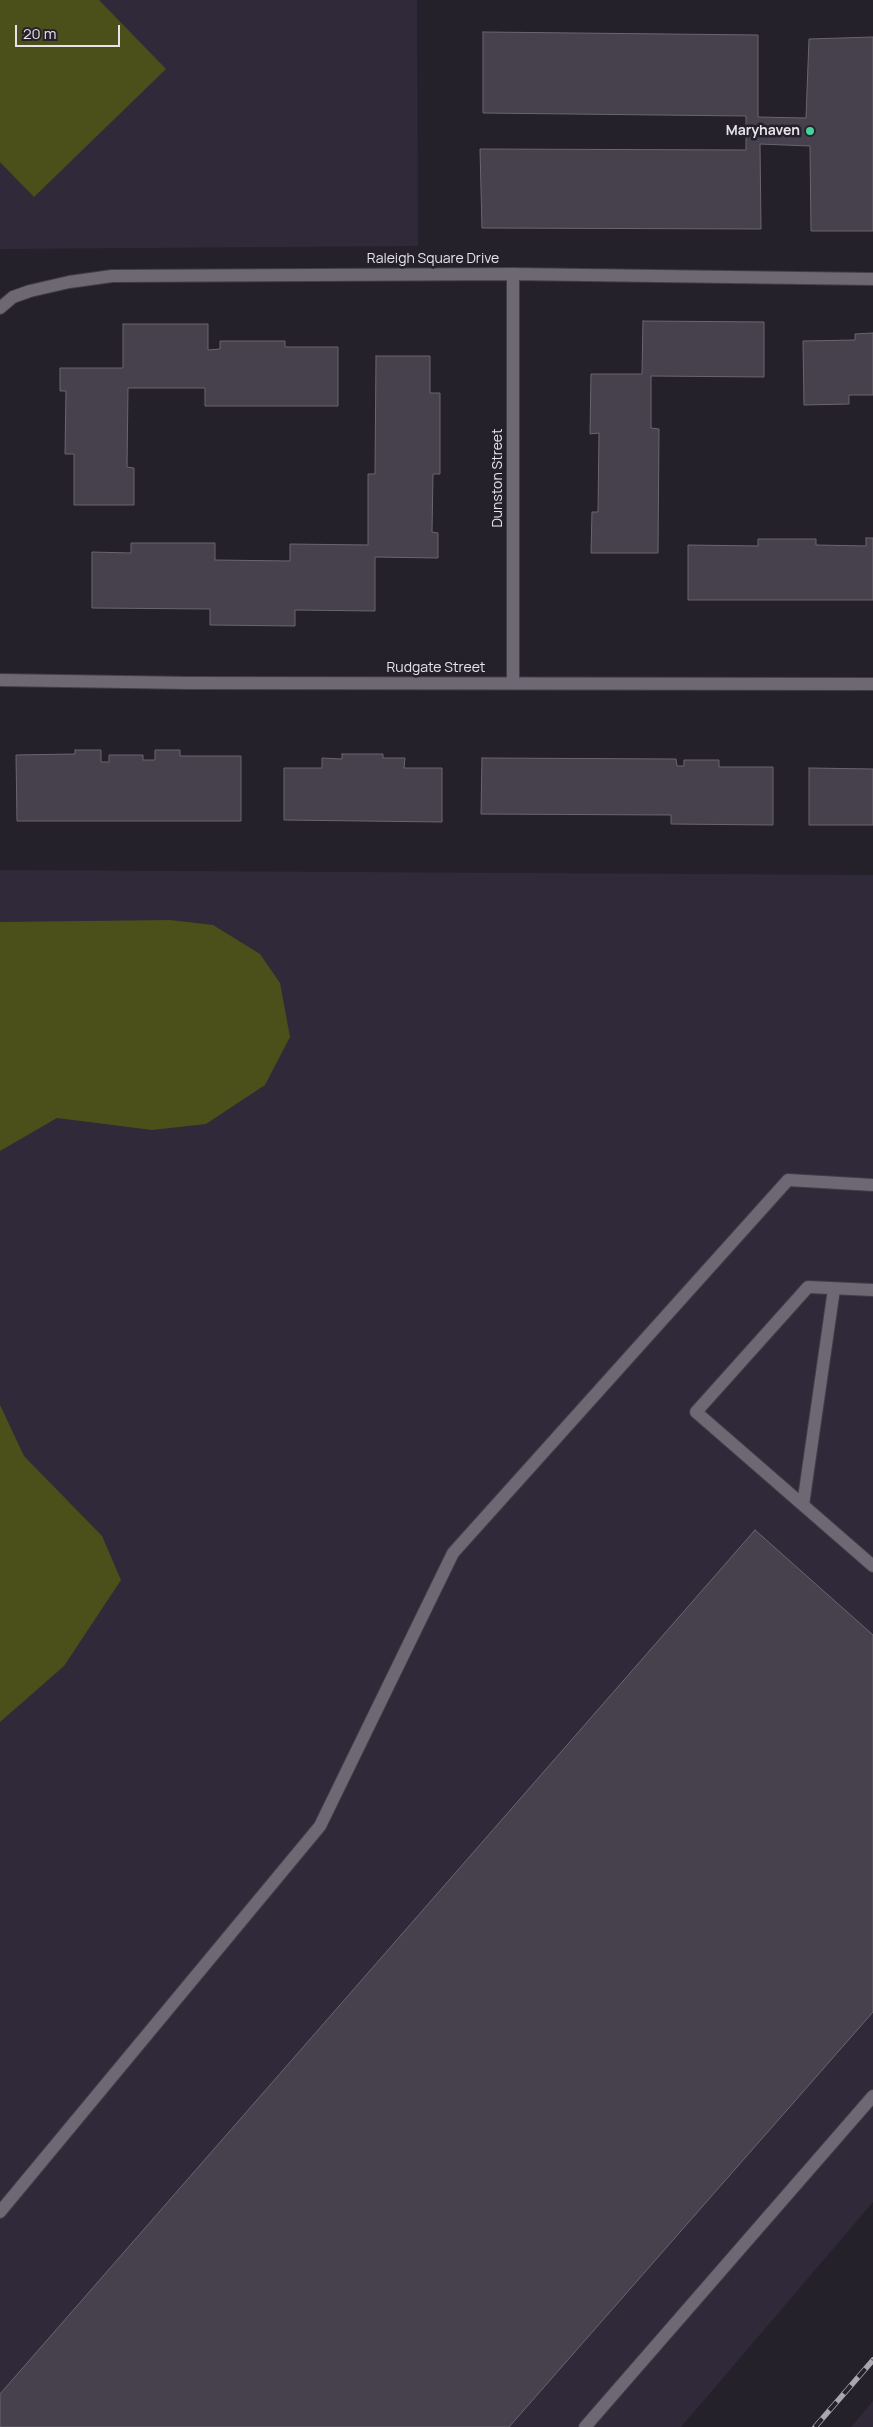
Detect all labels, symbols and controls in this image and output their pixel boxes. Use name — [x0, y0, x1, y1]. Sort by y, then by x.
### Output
scale bar — [18, 15, 122, 47]
text: 20 m — [23, 23, 56, 44]
place label: Maryhaven — [726, 123, 800, 139]
marker: Maryhaven — [804, 125, 816, 137]
street label: Raleigh Square Drive — [367, 251, 499, 267]
street label: Dunston Street — [490, 428, 506, 528]
street label: Rudgate Street — [387, 660, 485, 676]

